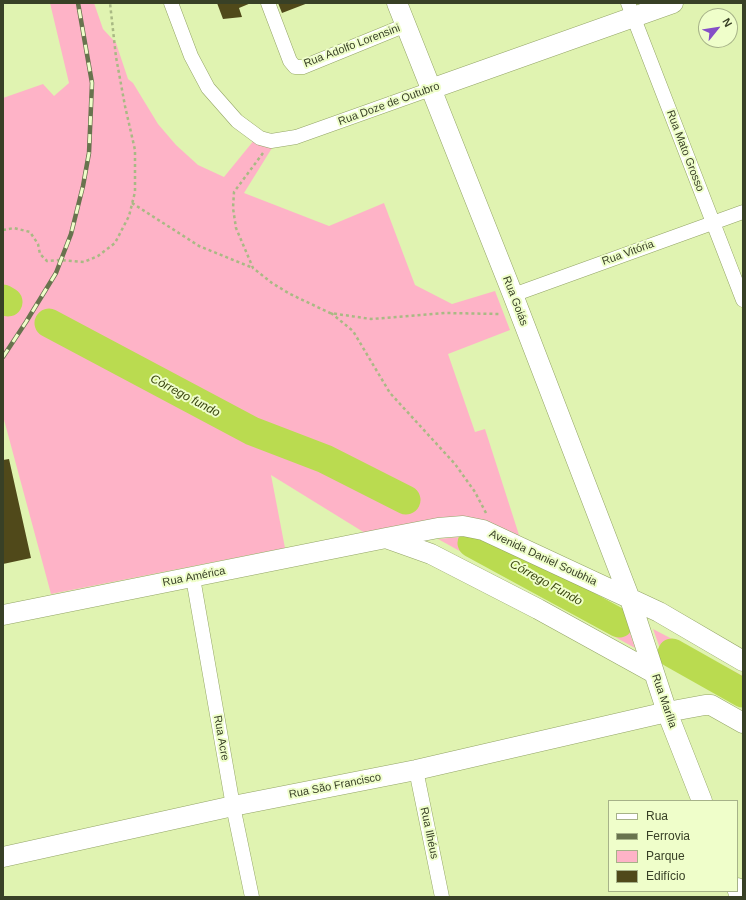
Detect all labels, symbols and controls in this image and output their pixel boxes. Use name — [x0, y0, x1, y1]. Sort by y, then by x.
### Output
north arrow — [698, 8, 738, 48]
text: N — [720, 16, 735, 29]
street label: Rua Adolfo Lorensini — [302, 22, 402, 70]
street label: Rua Doze de Outubro — [336, 79, 442, 129]
street label: Rua Mato Grosso — [663, 108, 707, 194]
street label: Rua Vitória — [600, 238, 656, 268]
street label: Rua Goiás — [500, 274, 530, 328]
water label: Córrego fundo — [148, 372, 222, 420]
street label: Avenida Daniel Soubhia — [487, 527, 599, 589]
water label: Córrego Fundo — [507, 557, 585, 609]
street label: Rua América — [162, 564, 226, 590]
street label: Rua Marília — [649, 672, 679, 730]
street label: Rua Acre — [211, 714, 231, 762]
street label: Rua São Francisco — [288, 771, 382, 801]
legend — [608, 800, 738, 892]
street label: Rua Ilhéus — [417, 806, 441, 860]
text: Rua — [646, 809, 668, 823]
text: Ferrovia — [646, 829, 690, 843]
text: Parque — [646, 849, 685, 863]
text: Edifício — [646, 869, 685, 883]

